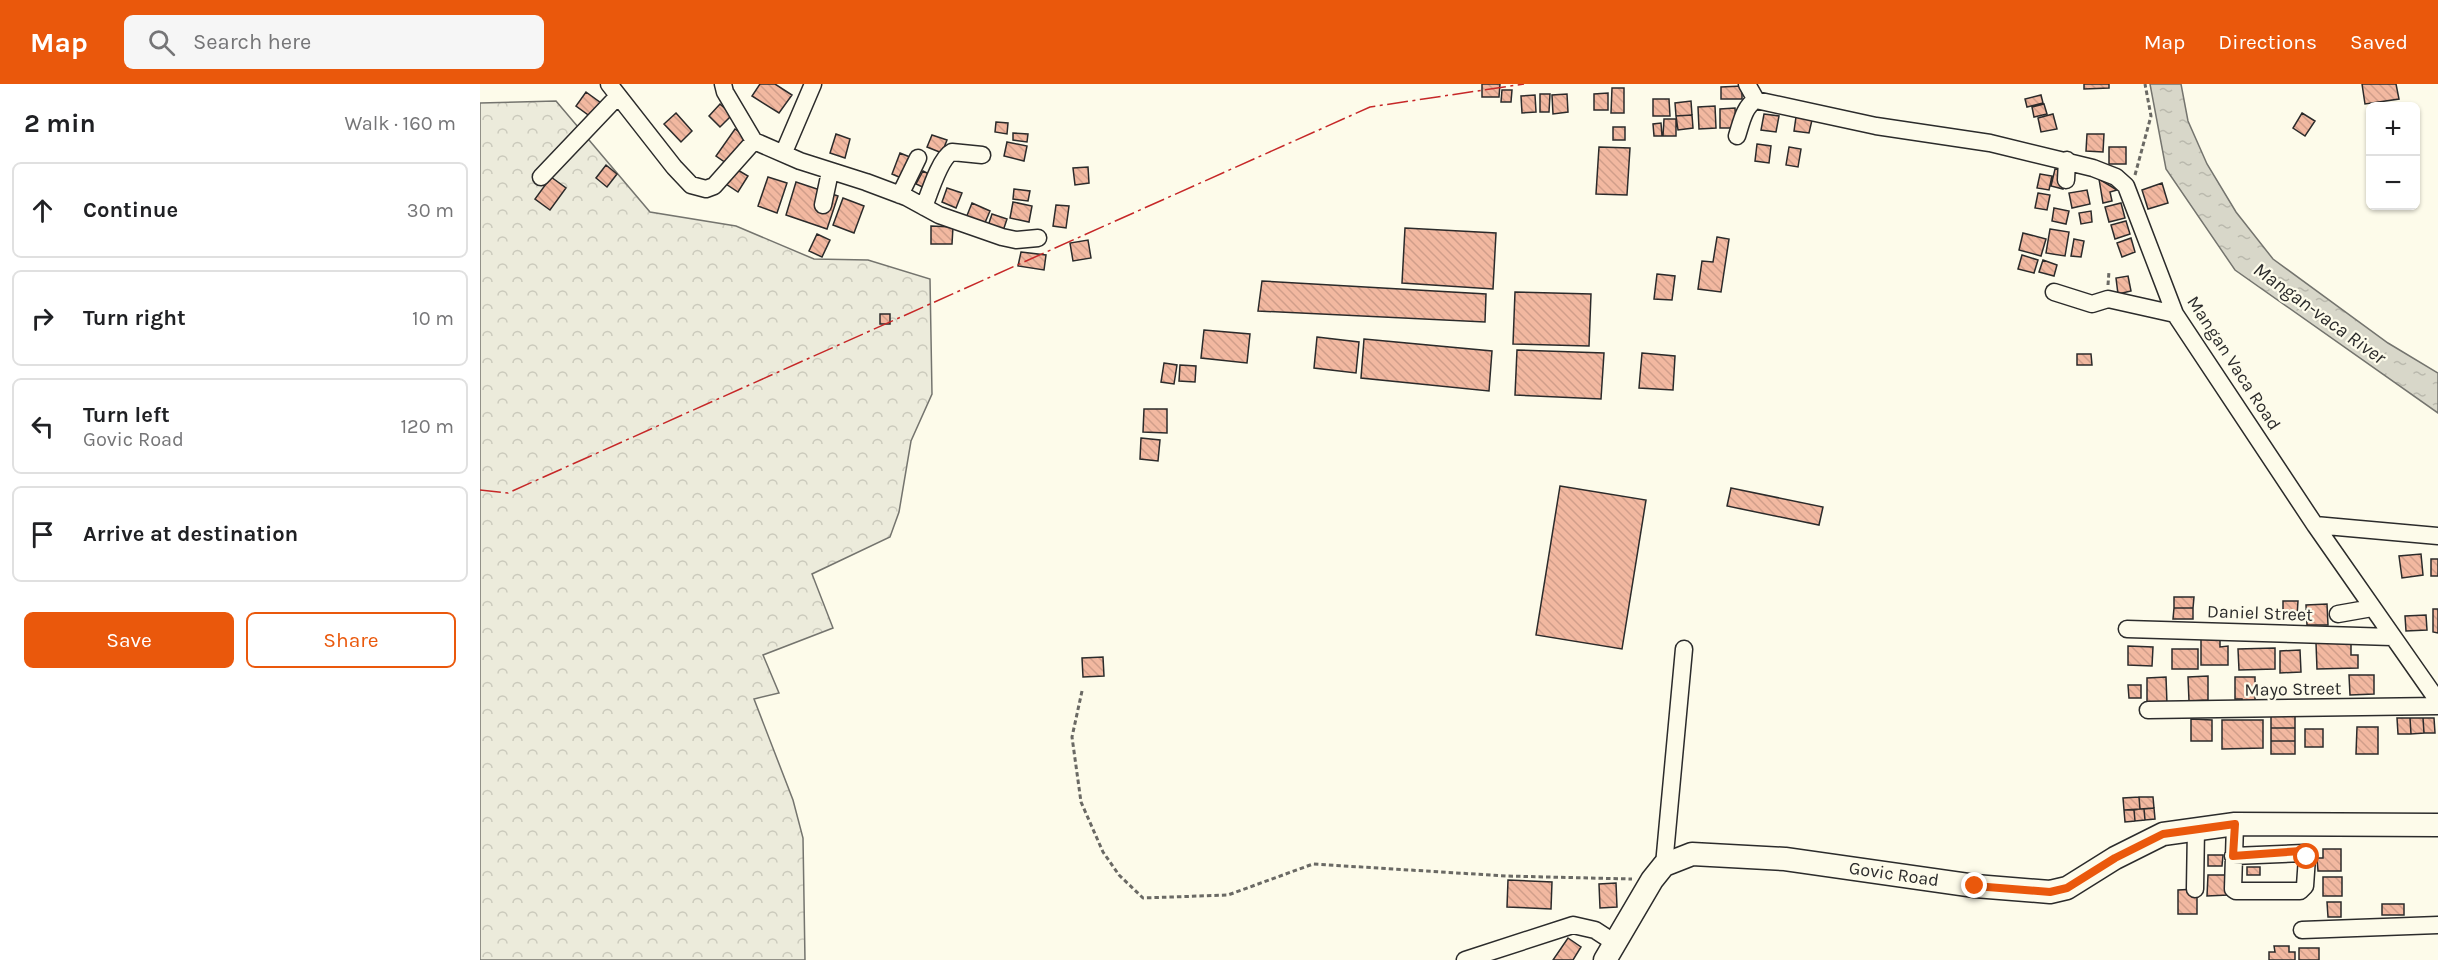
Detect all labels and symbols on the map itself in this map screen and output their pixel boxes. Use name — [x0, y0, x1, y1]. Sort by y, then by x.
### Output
water label: Mangan-vaca River — [2249, 258, 2391, 370]
street label: Mangan Vaca Road — [2182, 292, 2286, 434]
street label: Daniel Street — [2207, 600, 2314, 626]
street label: Mayo Street — [2244, 677, 2342, 701]
route start — [2293, 843, 2319, 869]
street label: Govic Road — [1847, 857, 1941, 891]
route end — [1961, 872, 1987, 898]

